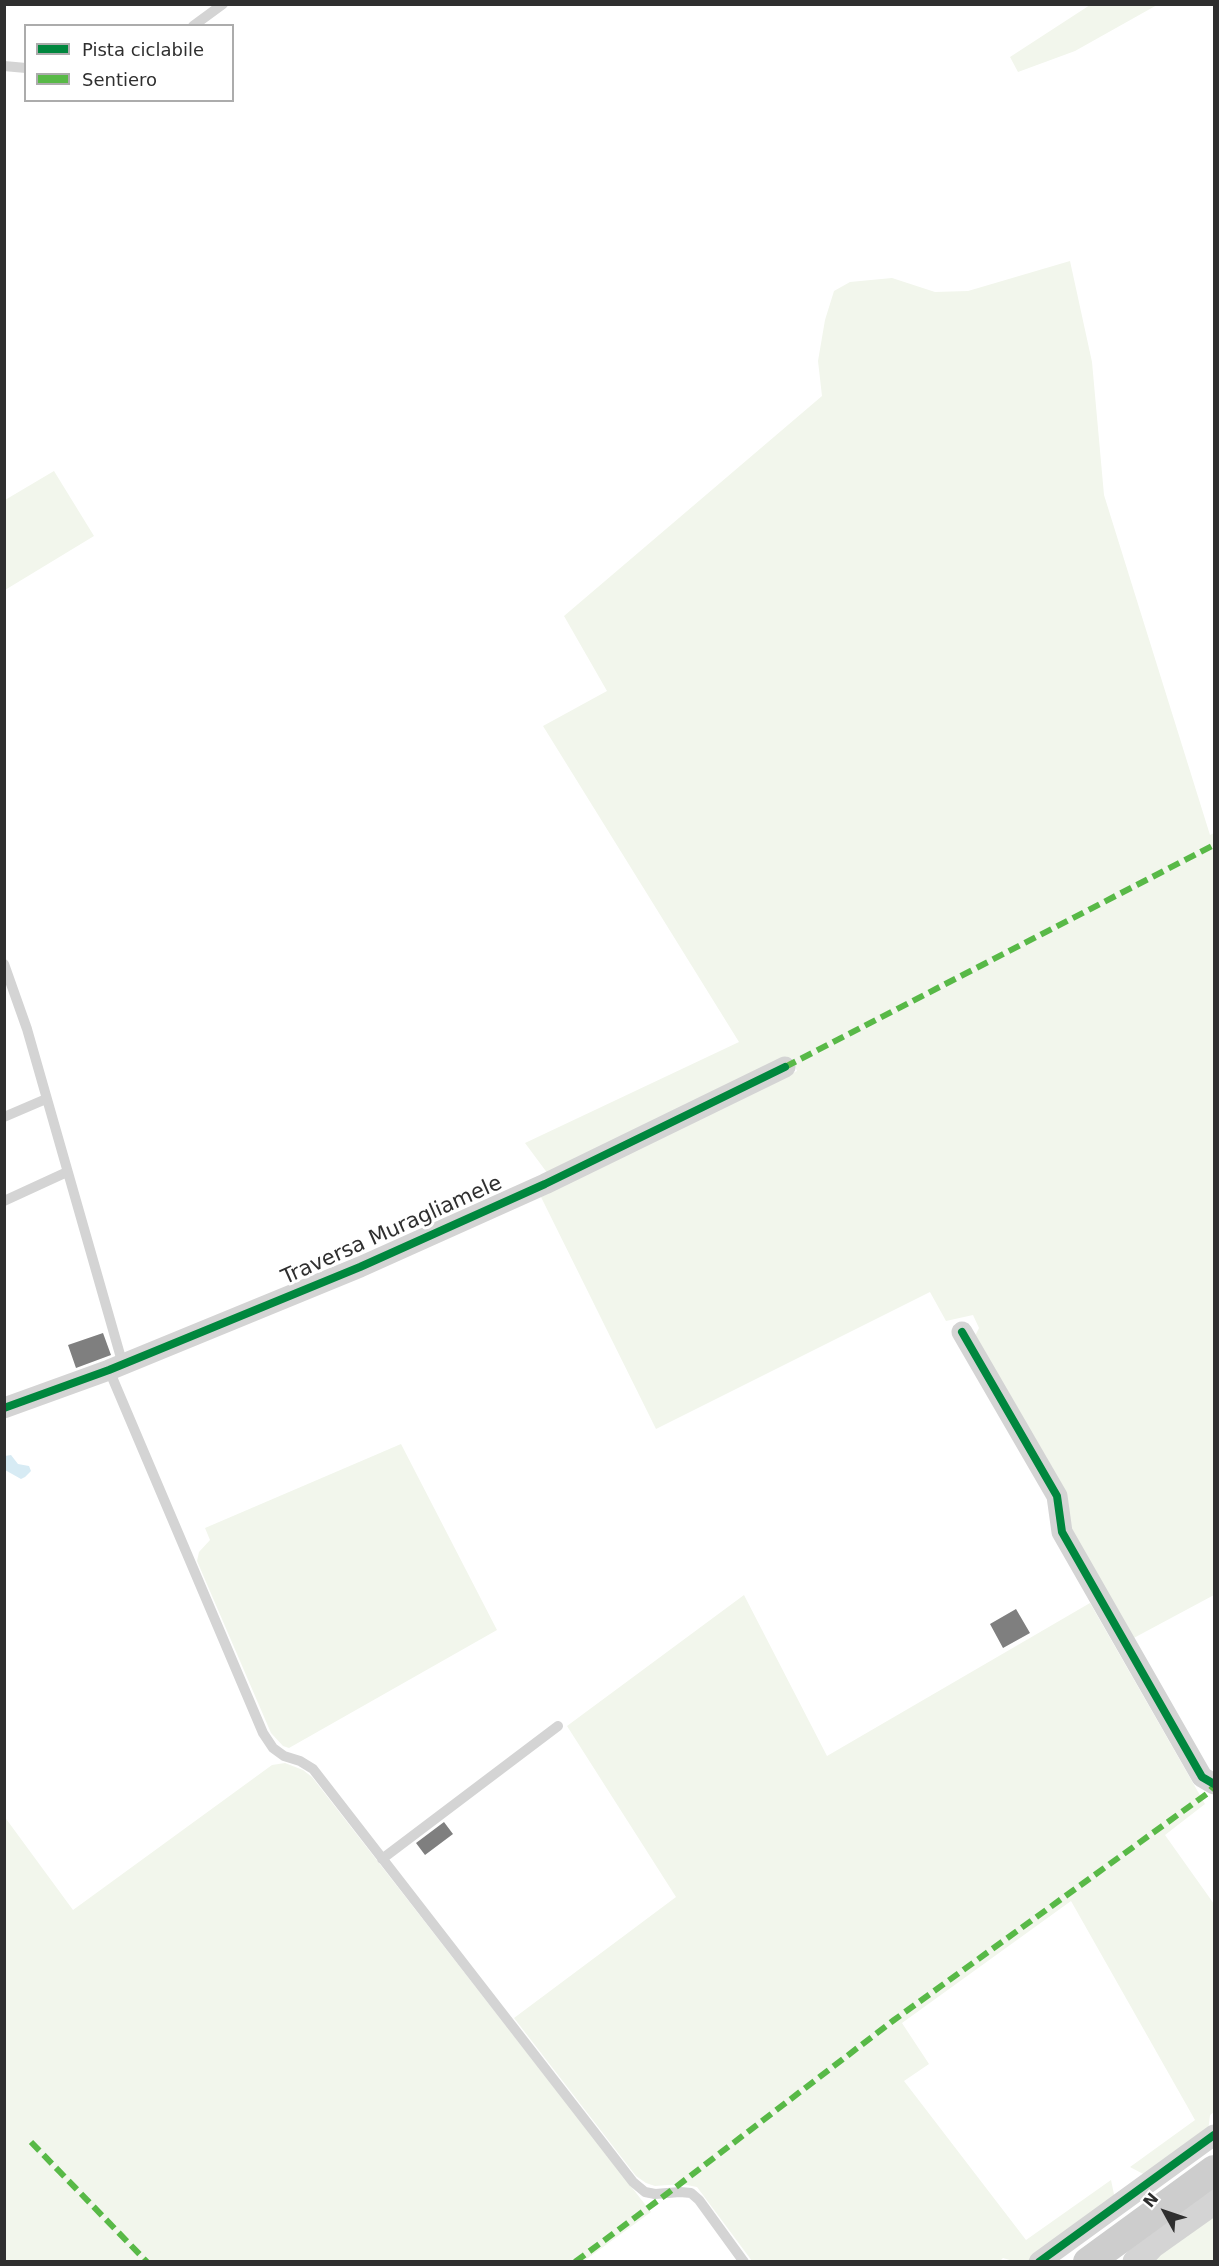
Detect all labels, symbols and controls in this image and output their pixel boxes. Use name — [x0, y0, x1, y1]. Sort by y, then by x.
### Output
legend — [24, 24, 234, 102]
text: Pista ciclabile — [82, 39, 204, 60]
text: Sentiero — [82, 69, 157, 90]
street label: Traversa Muragliamele — [278, 1171, 506, 1291]
north arrow — [1135, 2182, 1195, 2242]
text: N — [1139, 2189, 1162, 2211]

